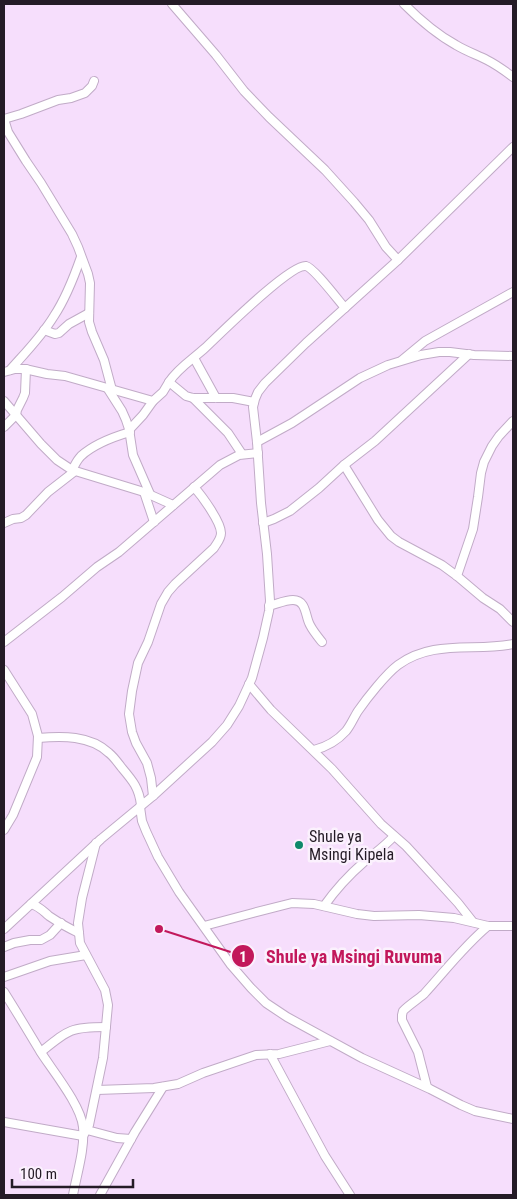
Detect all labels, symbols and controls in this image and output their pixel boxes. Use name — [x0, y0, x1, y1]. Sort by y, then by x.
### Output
place label: Shule ya Msingi Kipela — [309, 827, 394, 864]
marker: Shule ya Msingi Kipela — [293, 839, 305, 851]
callout: Shule ya Msingi Ruvuma — [231, 940, 452, 973]
text: Shule ya Msingi Ruvuma — [266, 946, 442, 967]
text: 1 — [239, 948, 247, 966]
scale bar — [12, 1156, 134, 1188]
text: 100 m — [20, 1165, 57, 1183]

